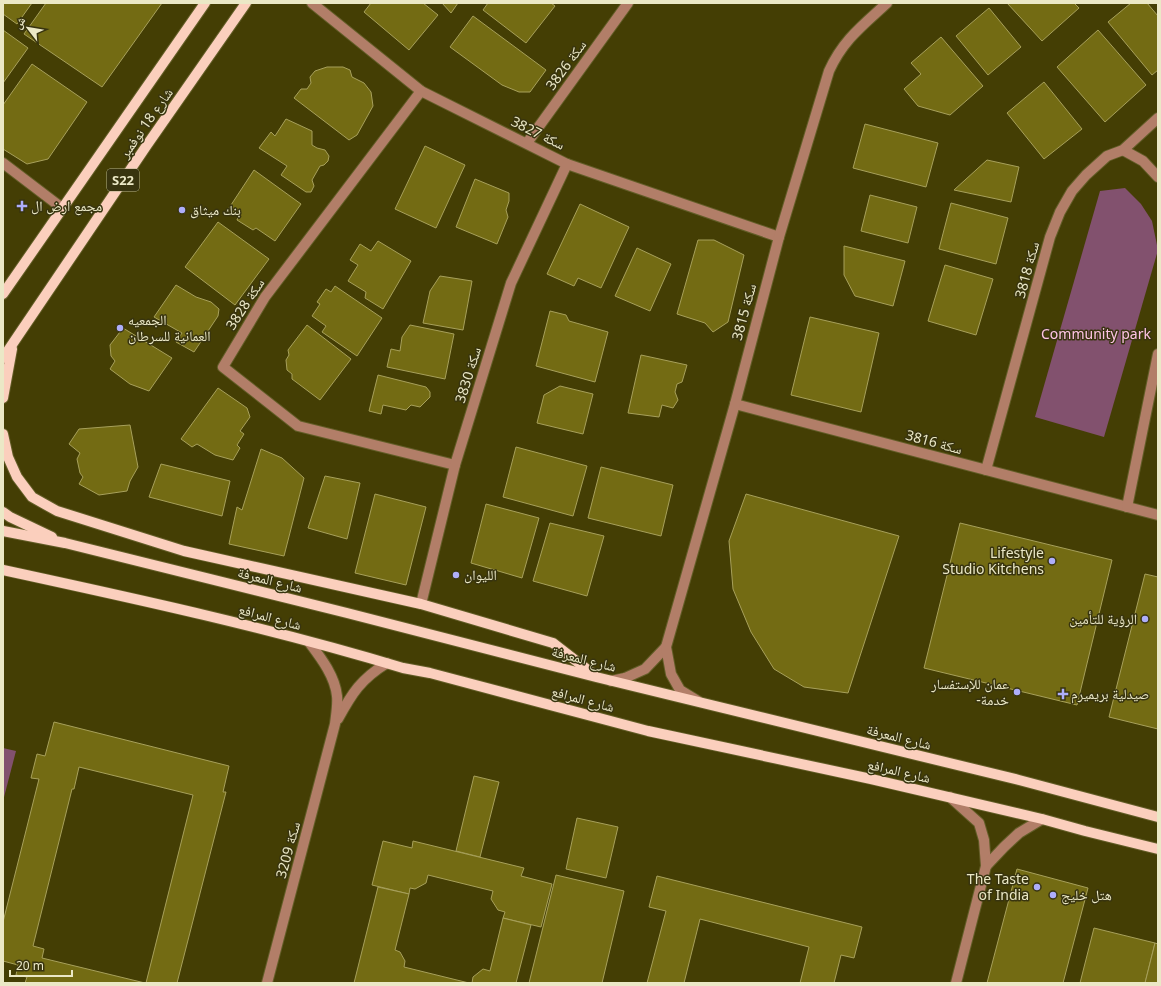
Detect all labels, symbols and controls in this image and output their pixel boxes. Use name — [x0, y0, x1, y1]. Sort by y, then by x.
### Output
north arrow — [8, 8, 48, 48]
text: ش — [10, 13, 29, 32]
street label: سكة 3826 — [541, 36, 590, 94]
street label: شارع 18 نوفمبر — [114, 84, 178, 163]
street label: سكة 3827 — [508, 111, 568, 154]
road number: S22 — [107, 169, 139, 191]
place label: مجمع ارض ال — [31, 196, 102, 216]
marker: مجمع ارض ال — [16, 200, 28, 212]
place label: بنك ميثاق — [190, 200, 241, 219]
marker: بنك ميثاق — [177, 205, 187, 215]
street label: سكة 3818 — [1010, 240, 1043, 300]
street label: سكة 3828 — [221, 274, 268, 333]
street label: سكة 3815 — [727, 282, 760, 342]
place label: الجمعيه العمانية للسرطان — [128, 310, 211, 345]
marker: الجمعيه العمانية للسرطان — [115, 323, 125, 333]
park label: Community park — [1041, 324, 1152, 343]
street label: سكة 3830 — [450, 345, 485, 405]
street label: سكة 3816 — [904, 425, 964, 458]
place label: Lifestyle Studio Kitchens — [942, 543, 1044, 578]
marker: Lifestyle Studio Kitchens — [1047, 556, 1057, 566]
street label: شارع المعرفة — [236, 562, 304, 598]
place label: الليوان — [464, 565, 497, 584]
marker: الليوان — [451, 570, 461, 580]
street label: شارع المرافع — [237, 599, 303, 635]
place label: الرؤية للتأمين — [1069, 609, 1137, 628]
marker: الرؤية للتأمين — [1140, 614, 1150, 624]
street label: شارع المعرفة — [550, 641, 618, 677]
place label: عمان للإستفسار -خدمة — [930, 674, 1009, 709]
street label: شارع المرافع — [550, 681, 616, 717]
place label: صيدلية بريميرم — [1071, 684, 1149, 704]
marker: عمان للإستفسار -خدمة — [1012, 687, 1022, 697]
marker: صيدلية بريميرم — [1058, 689, 1068, 699]
street label: شارع المعرفة — [865, 719, 933, 755]
street label: شارع المرافع — [866, 754, 932, 788]
street label: سكة 3209 — [271, 820, 304, 880]
place label: The Taste of India — [967, 869, 1029, 904]
marker: The Taste of India — [1032, 882, 1042, 892]
place label: هتل خلیج — [1061, 885, 1112, 905]
marker: هتل خلیج — [1048, 890, 1058, 900]
scale bar — [10, 952, 72, 978]
text: 20 m — [16, 957, 44, 974]

